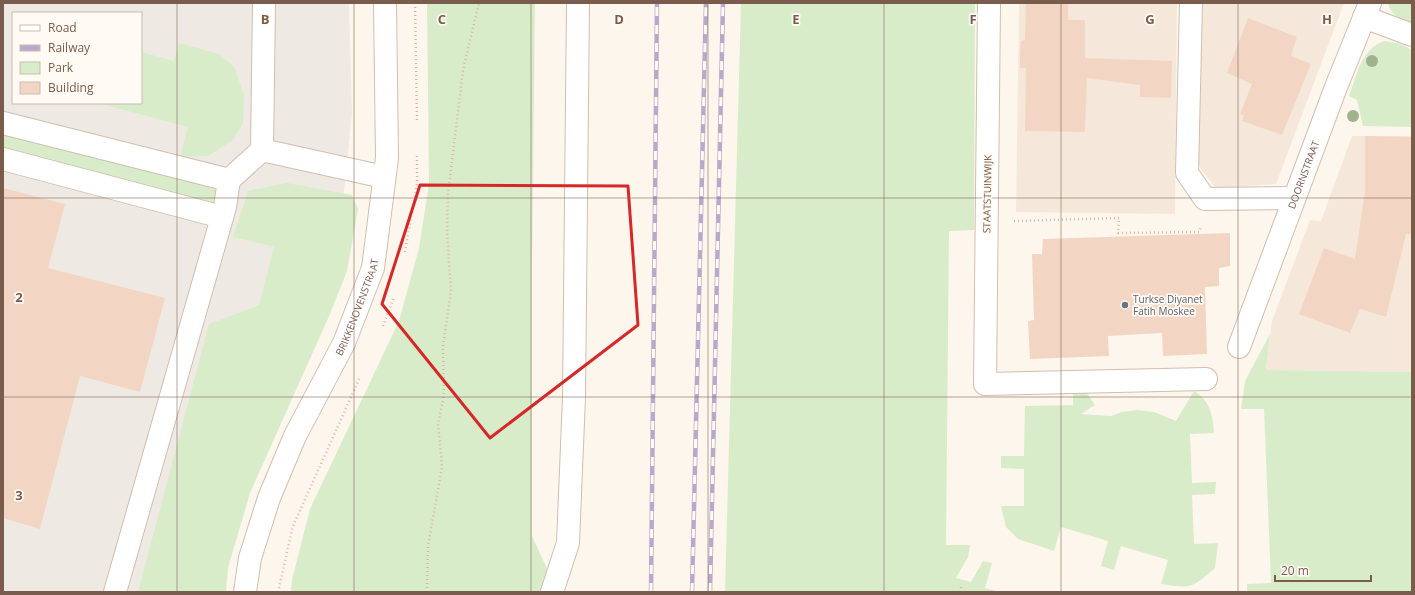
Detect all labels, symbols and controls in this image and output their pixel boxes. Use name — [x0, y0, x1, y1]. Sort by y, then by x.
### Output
text: B — [261, 10, 270, 28]
text: C — [438, 10, 446, 28]
text: D — [614, 10, 624, 28]
text: E — [792, 10, 800, 28]
text: F — [969, 10, 977, 28]
text: G — [1145, 10, 1155, 28]
text: H — [1322, 10, 1332, 28]
legend — [12, 12, 142, 104]
text: Road — [48, 19, 77, 36]
text: Railway — [48, 39, 91, 56]
text: Park — [48, 59, 74, 76]
text: Building — [48, 79, 94, 96]
street label: DOORNSTRAAT — [1284, 138, 1323, 211]
street label: STAATSTUINWIJK — [979, 154, 995, 233]
street label: BRIKKENOVENSTRAAT — [332, 257, 381, 358]
text: 2 — [15, 288, 23, 306]
place label: Turkse Diyanet Fatih Moskee — [1133, 292, 1203, 318]
marker: Turkse Diyanet Fatih Moskee — [1120, 300, 1130, 310]
text: 3 — [15, 486, 23, 504]
scale bar — [1275, 557, 1371, 583]
text: 20 m — [1281, 562, 1309, 579]

